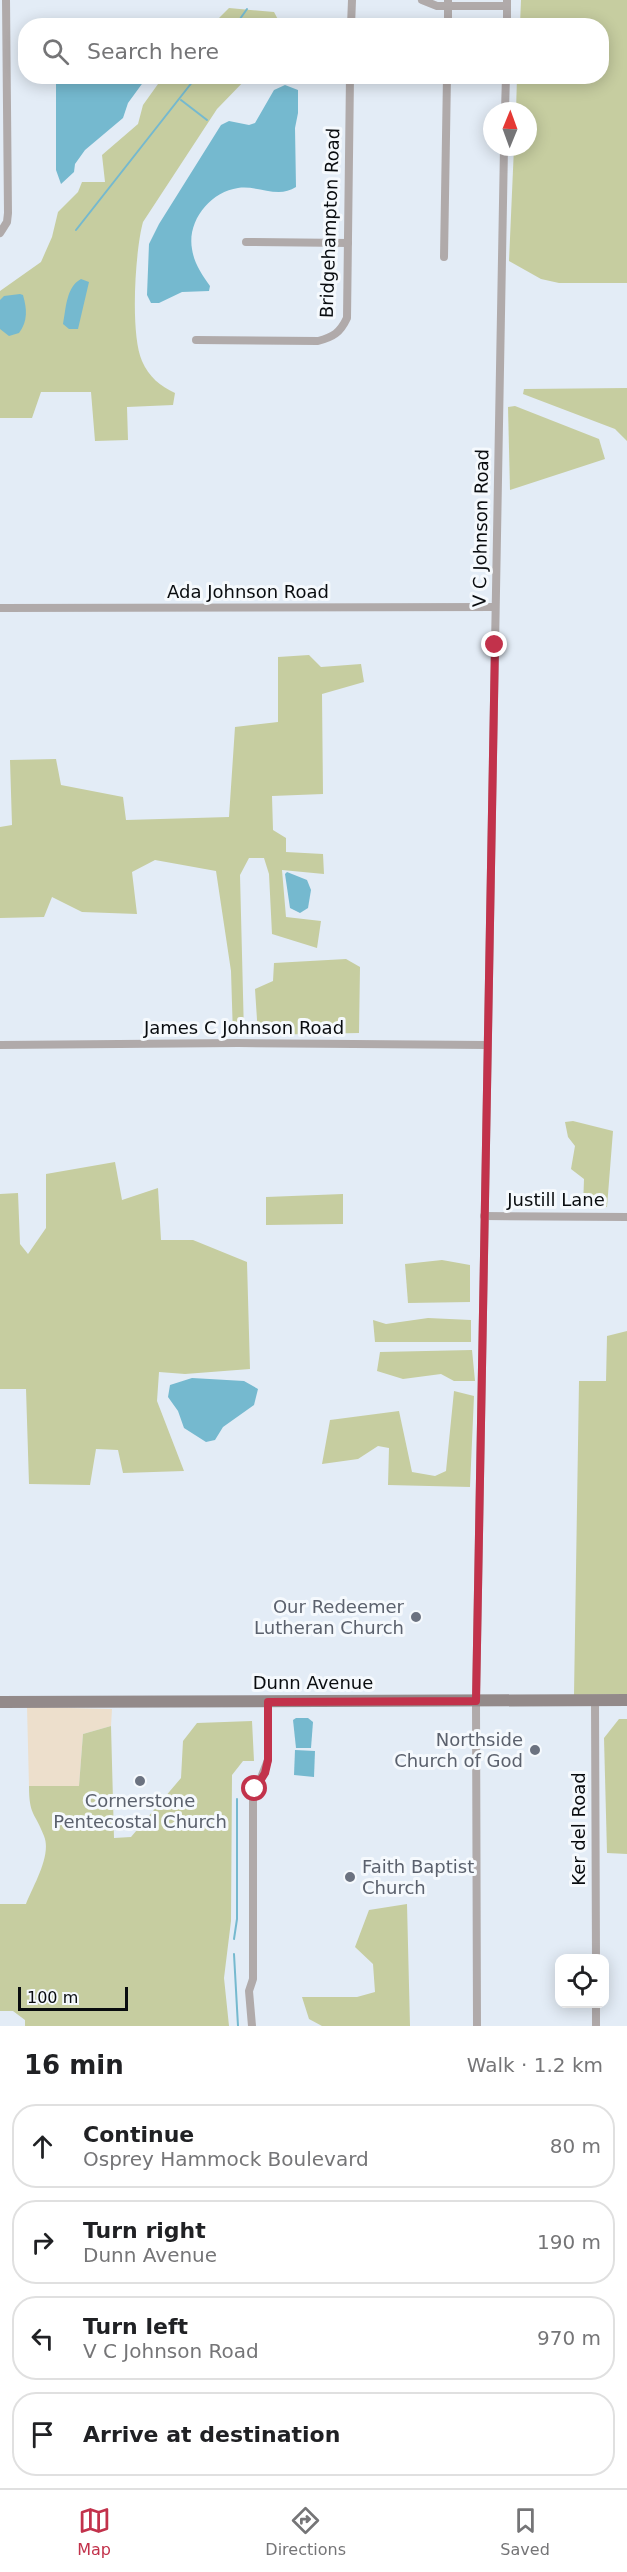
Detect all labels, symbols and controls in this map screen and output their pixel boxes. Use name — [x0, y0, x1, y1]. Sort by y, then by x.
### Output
search box — [18, 18, 609, 84]
icon: search — [39, 35, 72, 68]
text: Search here — [87, 39, 219, 64]
north arrow — [483, 102, 537, 156]
street label: Bridgehampton Road — [316, 127, 343, 319]
street label: V C Johnson Road — [469, 449, 492, 607]
street label: Ada Johnson Road — [167, 581, 329, 602]
route end — [481, 631, 507, 657]
street label: James C Johnson Road — [143, 1017, 344, 1038]
street label: Justill Lane — [506, 1189, 605, 1210]
place label: Our Redeemer Lutheran Church — [254, 1596, 405, 1638]
marker: Our Redeemer Lutheran Church — [409, 1610, 423, 1624]
street label: Dunn Avenue — [253, 1672, 373, 1693]
place label: Northside Church of God — [394, 1729, 523, 1771]
marker: Northside Church of God — [528, 1743, 542, 1757]
street label: Ker del Road — [568, 1772, 589, 1886]
marker: Cornerstone Pentecostal Church — [133, 1774, 147, 1788]
route start — [241, 1775, 267, 1801]
place label: Cornerstone Pentecostal Church — [53, 1790, 227, 1832]
place label: Faith Baptist Church — [362, 1856, 474, 1898]
marker: Faith Baptist Church — [343, 1870, 357, 1884]
map controls — [555, 1954, 609, 2008]
button: locate — [555, 1954, 609, 2008]
scale bar — [18, 1984, 128, 2012]
text: 100 m — [27, 1988, 78, 2007]
text: 16 min — [24, 2050, 124, 2080]
text: Walk · 1.2 km — [467, 2053, 603, 2077]
text: Continue — [83, 2122, 194, 2147]
icon: ahead — [26, 2130, 59, 2163]
text: 80 m — [550, 2134, 601, 2158]
text: Osprey Hammock Boulevard — [83, 2147, 369, 2171]
text: Turn right — [83, 2218, 206, 2243]
icon: right — [26, 2226, 59, 2259]
text: 190 m — [537, 2230, 601, 2254]
text: Dunn Avenue — [83, 2243, 217, 2267]
text: Turn left — [83, 2314, 188, 2339]
icon: left — [26, 2322, 59, 2355]
text: 970 m — [537, 2326, 601, 2350]
text: V C Johnson Road — [83, 2339, 259, 2363]
icon: arrive — [26, 2418, 59, 2451]
text: Arrive at destination — [83, 2422, 340, 2447]
tab: Map — [77, 2504, 111, 2559]
tab: Directions — [265, 2504, 346, 2559]
tab: Saved — [500, 2504, 550, 2559]

